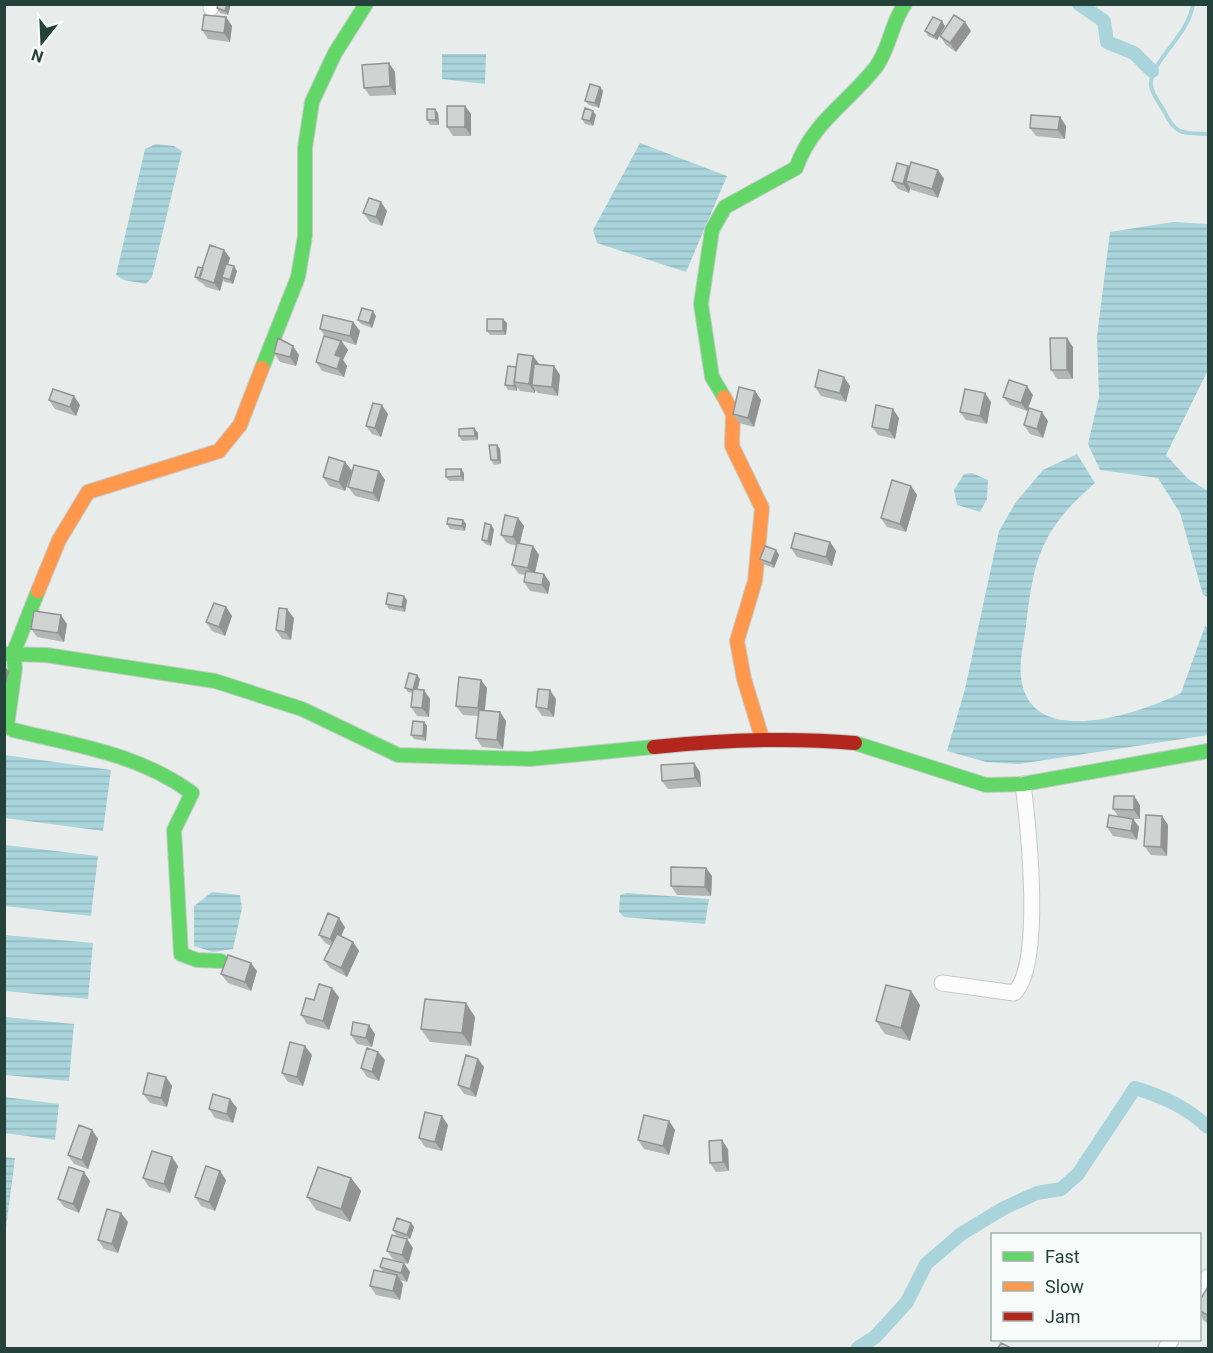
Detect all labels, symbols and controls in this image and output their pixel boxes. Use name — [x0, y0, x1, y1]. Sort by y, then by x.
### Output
north arrow — [12, 12, 72, 72]
text: N — [29, 45, 46, 67]
legend — [991, 1233, 1201, 1341]
text: Fast — [1045, 1246, 1080, 1267]
text: Slow — [1045, 1276, 1084, 1297]
text: Jam — [1045, 1306, 1081, 1327]

